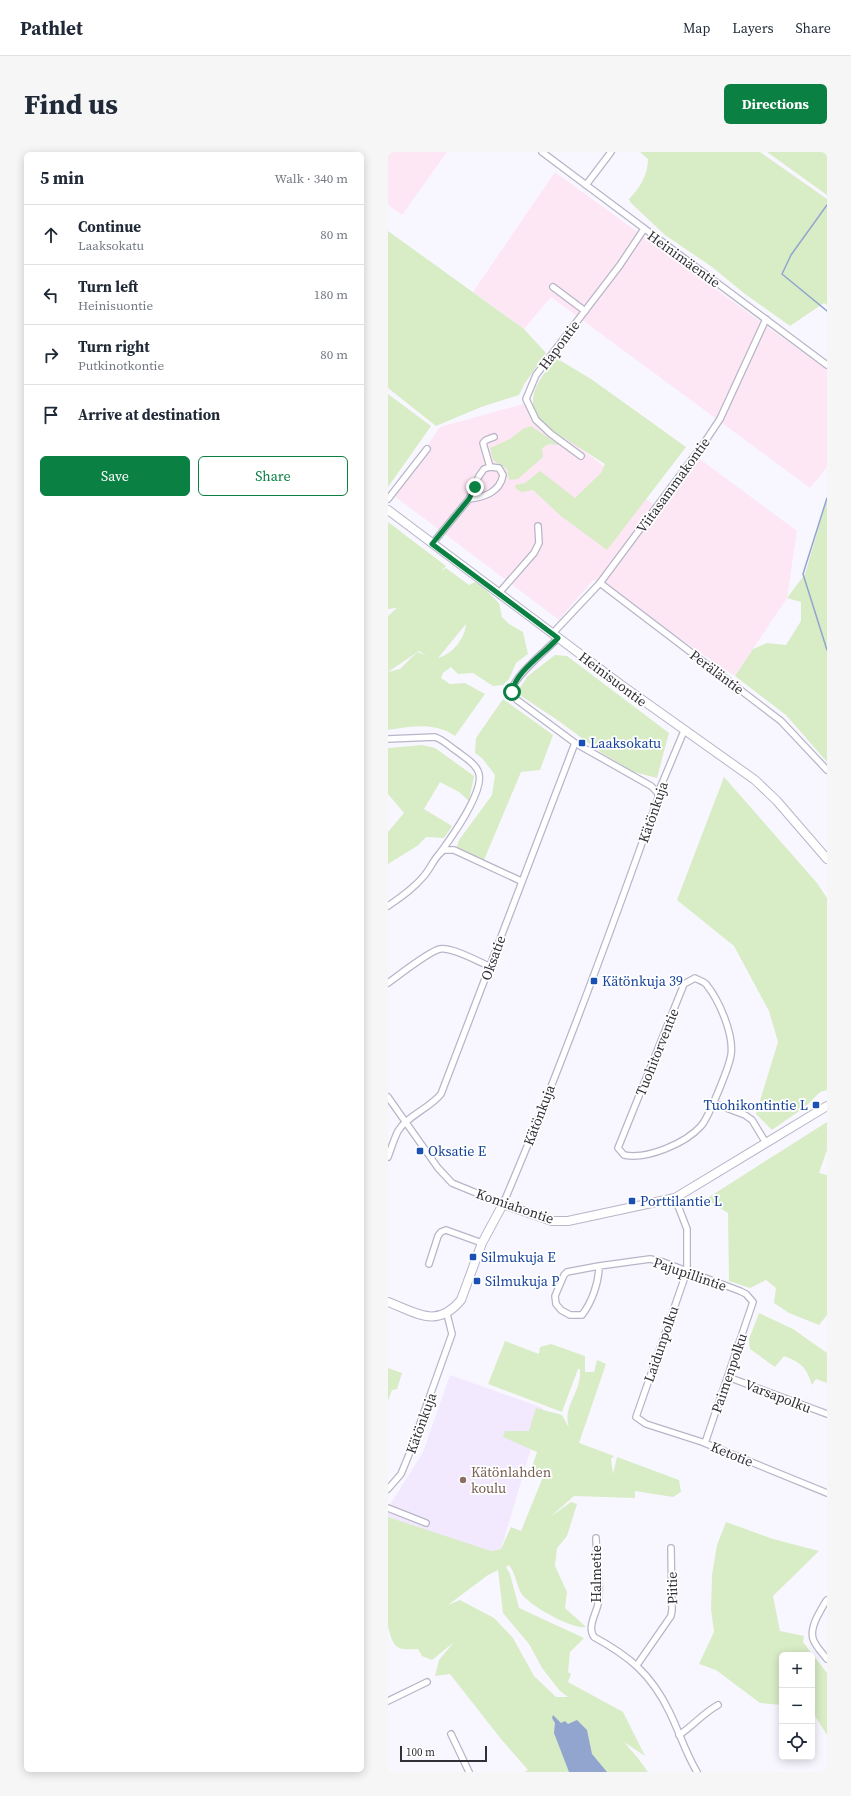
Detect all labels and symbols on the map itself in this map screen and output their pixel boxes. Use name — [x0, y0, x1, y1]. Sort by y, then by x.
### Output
street label: Heinimäentie — [643, 226, 725, 292]
street label: Hapontie — [534, 316, 584, 374]
street label: Viitasammakontie — [631, 433, 715, 537]
route end — [466, 478, 484, 496]
street label: Peräläntie — [686, 645, 748, 699]
street label: Heinisuontie — [575, 647, 651, 711]
route start — [503, 683, 521, 701]
place label: Laaksokatu — [590, 733, 661, 753]
marker: Laaksokatu — [577, 738, 587, 748]
street label: Kätönkuja — [633, 778, 673, 845]
street label: Oksatie — [476, 933, 510, 983]
place label: Kätönkuja 39 — [602, 971, 683, 991]
marker: Kätönkuja 39 — [589, 976, 599, 986]
street label: Tuohitorventie — [630, 1005, 684, 1099]
street label: Kätönkuja — [518, 1081, 560, 1148]
place label: Tuohikontintie L — [704, 1095, 808, 1115]
marker: Tuohikontintie L — [811, 1100, 821, 1110]
place label: Oksatie E — [428, 1141, 486, 1161]
marker: Oksatie E — [415, 1146, 425, 1156]
street label: Komiahontie — [473, 1183, 557, 1229]
place label: Porttilantie L — [640, 1191, 722, 1211]
marker: Porttilantie L — [627, 1196, 637, 1206]
place label: Silmukuja E — [481, 1247, 556, 1267]
marker: Silmukuja E — [468, 1252, 478, 1262]
street label: Pajupillintie — [651, 1252, 729, 1296]
place label: Silmukuja P — [485, 1271, 559, 1291]
marker: Silmukuja P — [472, 1276, 482, 1286]
street label: Laidunpolku — [639, 1303, 683, 1385]
street label: Paimenpolku — [706, 1330, 752, 1416]
street label: Varsapolku — [742, 1374, 814, 1418]
street label: Kätönkuja — [401, 1389, 442, 1456]
street label: Ketotie — [708, 1436, 756, 1472]
place label: Kätönlahden koulu — [471, 1462, 552, 1498]
marker: Kätönlahden koulu — [458, 1475, 468, 1485]
street label: Halmetie — [586, 1545, 606, 1603]
street label: Piitie — [662, 1572, 682, 1604]
scale bar — [400, 1744, 487, 1763]

